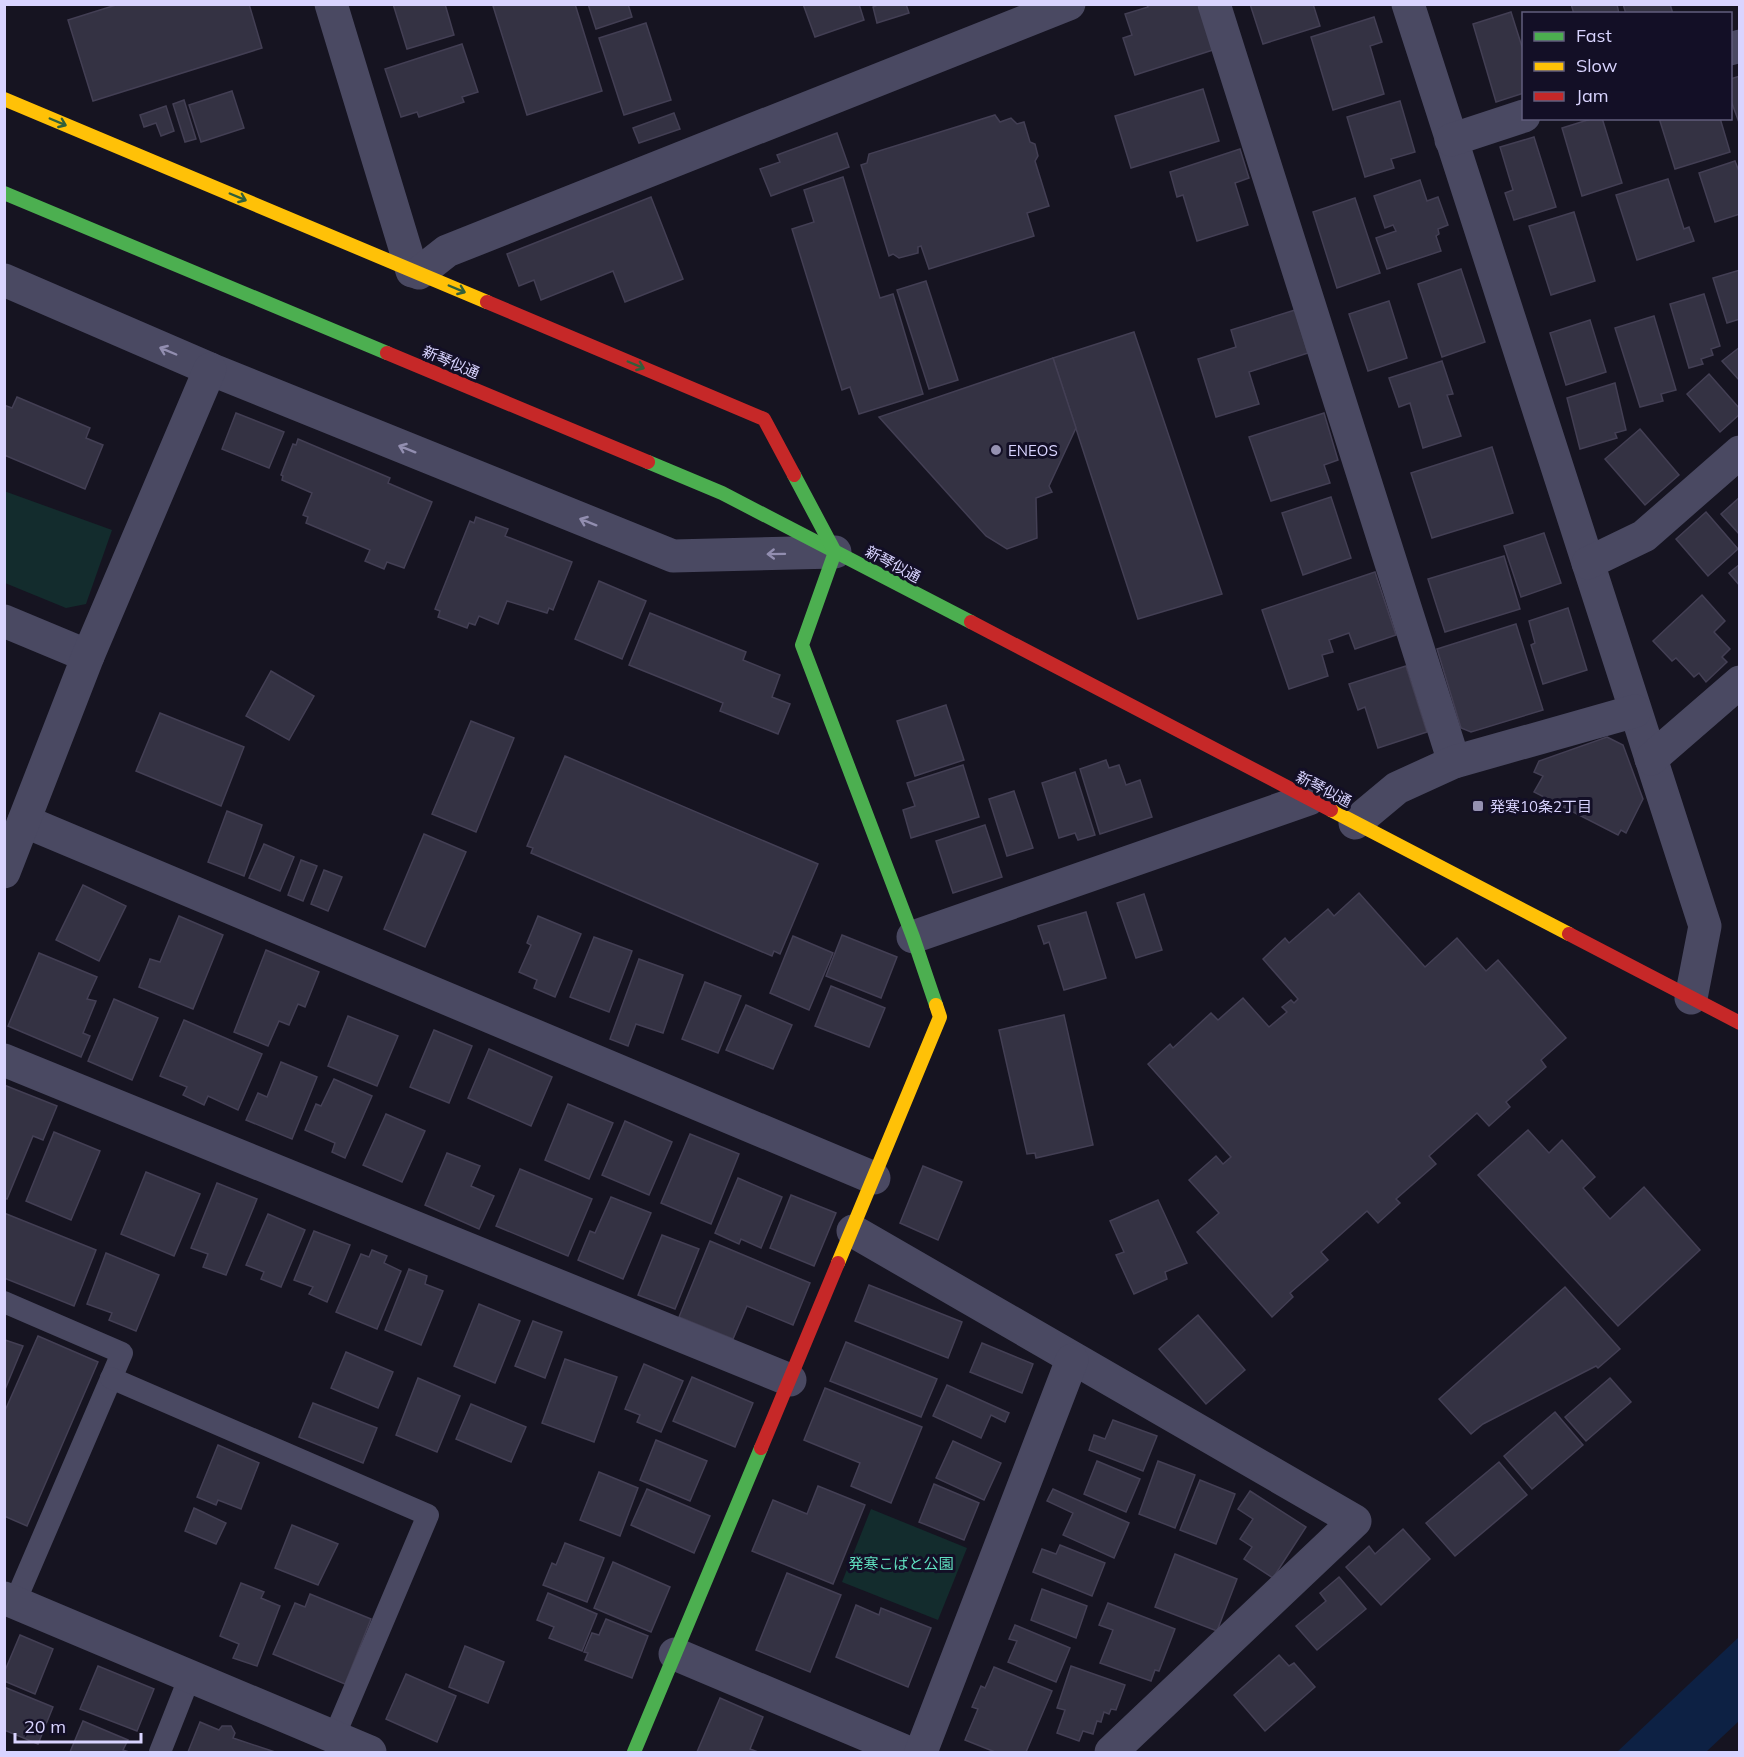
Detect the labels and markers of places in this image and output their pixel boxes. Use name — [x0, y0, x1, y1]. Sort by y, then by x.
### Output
place label: ENEOS — [1008, 441, 1058, 460]
marker: ENEOS — [989, 443, 1003, 457]
place label: 発寒10条2丁目 — [1490, 797, 1592, 816]
marker: 発寒10条2丁目 — [1471, 799, 1485, 813]

